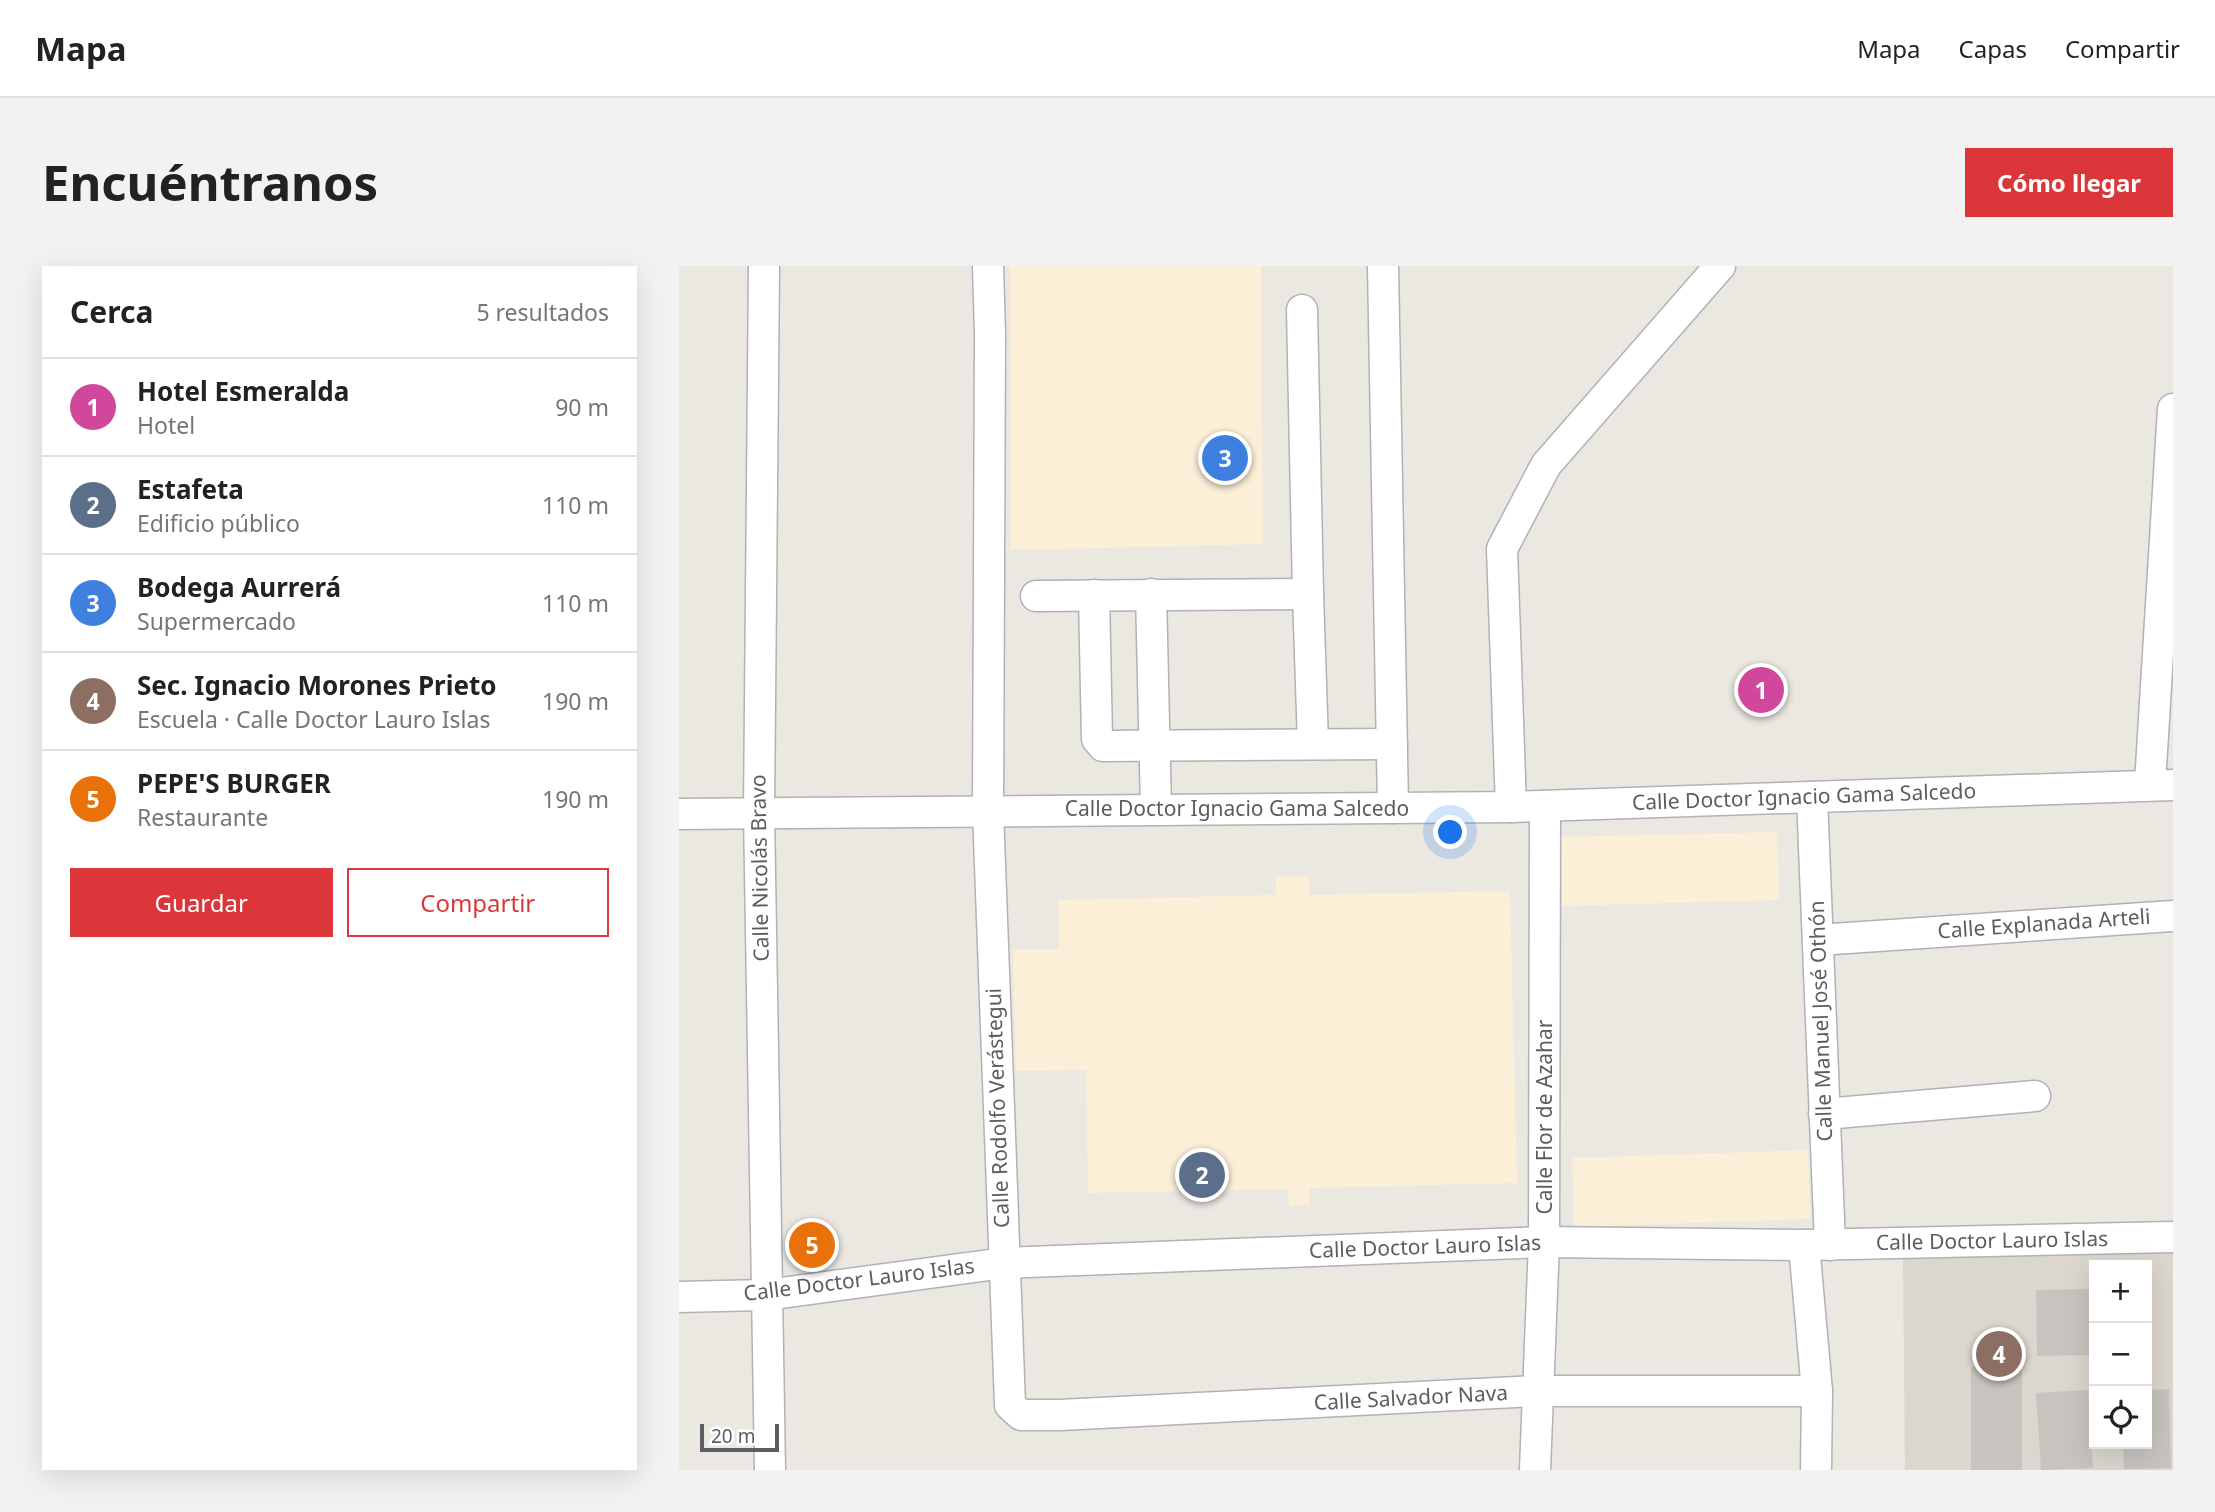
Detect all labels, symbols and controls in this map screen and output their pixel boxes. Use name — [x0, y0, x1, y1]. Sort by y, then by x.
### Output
text: Mapa — [35, 26, 127, 71]
text: Mapa — [1857, 32, 1921, 65]
text: Capas — [1959, 32, 2027, 65]
text: Compartir — [2065, 32, 2180, 65]
button: Cómo llegar — [1965, 148, 2173, 217]
text: Encuéntranos — [42, 149, 378, 215]
text: Cerca — [70, 291, 153, 332]
text: 5 resultados — [476, 296, 609, 328]
text: Hotel Esmeralda — [137, 373, 349, 409]
text: 1 — [86, 391, 100, 423]
text: 90 m — [555, 391, 609, 423]
text: Hotel — [137, 409, 195, 441]
pin: 3 — [1202, 432, 1248, 484]
text: Estafeta — [137, 471, 244, 507]
text: 2 — [86, 489, 100, 521]
text: 110 m — [542, 489, 609, 521]
text: Edificio público — [137, 507, 300, 539]
text: Bodega Aurrerá — [137, 569, 341, 605]
text: 3 — [86, 587, 100, 619]
text: 110 m — [542, 587, 609, 619]
text: Supermercado — [137, 605, 296, 637]
pin: 1 — [1738, 664, 1784, 716]
text: Sec. Ignacio Morones Prieto — [137, 667, 497, 703]
text: 4 — [86, 685, 100, 717]
text: 190 m — [542, 685, 609, 717]
text: Escuela · Calle Doctor Lauro Islas — [137, 703, 490, 735]
text: PEPE'S BURGER — [137, 765, 331, 801]
street label: Calle Nicolás Bravo — [743, 774, 775, 962]
street label: Calle Doctor Ignacio Gama Salcedo — [1631, 776, 1977, 816]
text: 5 — [86, 783, 100, 815]
text: 190 m — [542, 783, 609, 815]
street label: Calle Doctor Ignacio Gama Salcedo — [1065, 794, 1409, 822]
text: Restaurante — [137, 801, 268, 833]
your location — [1433, 815, 1467, 849]
button: Guardar — [70, 868, 333, 937]
button: Compartir — [347, 868, 609, 937]
street label: Calle Manuel José Othón — [1802, 900, 1838, 1142]
street label: Calle Explanada Arteli — [1937, 902, 2151, 944]
street label: Calle Rodolfo Verástegui — [979, 987, 1015, 1229]
street label: Calle Flor de Azahar — [1530, 1019, 1558, 1215]
pin: 2 — [1179, 1149, 1225, 1201]
pin: 5 — [789, 1219, 835, 1271]
street label: Calle Doctor Lauro Islas — [1876, 1224, 2108, 1256]
street label: Calle Doctor Lauro Islas — [1308, 1228, 1542, 1264]
street label: Calle Doctor Lauro Islas — [742, 1251, 976, 1307]
map controls — [2089, 1260, 2152, 1449]
button: + — [2089, 1260, 2152, 1323]
button: − — [2089, 1323, 2152, 1386]
pin: 4 — [1976, 1328, 2022, 1380]
street label: Calle Salvador Nava — [1313, 1378, 1509, 1416]
button: locate — [2089, 1386, 2152, 1449]
scale bar — [700, 1421, 779, 1453]
text: 20 m — [711, 1423, 755, 1449]

